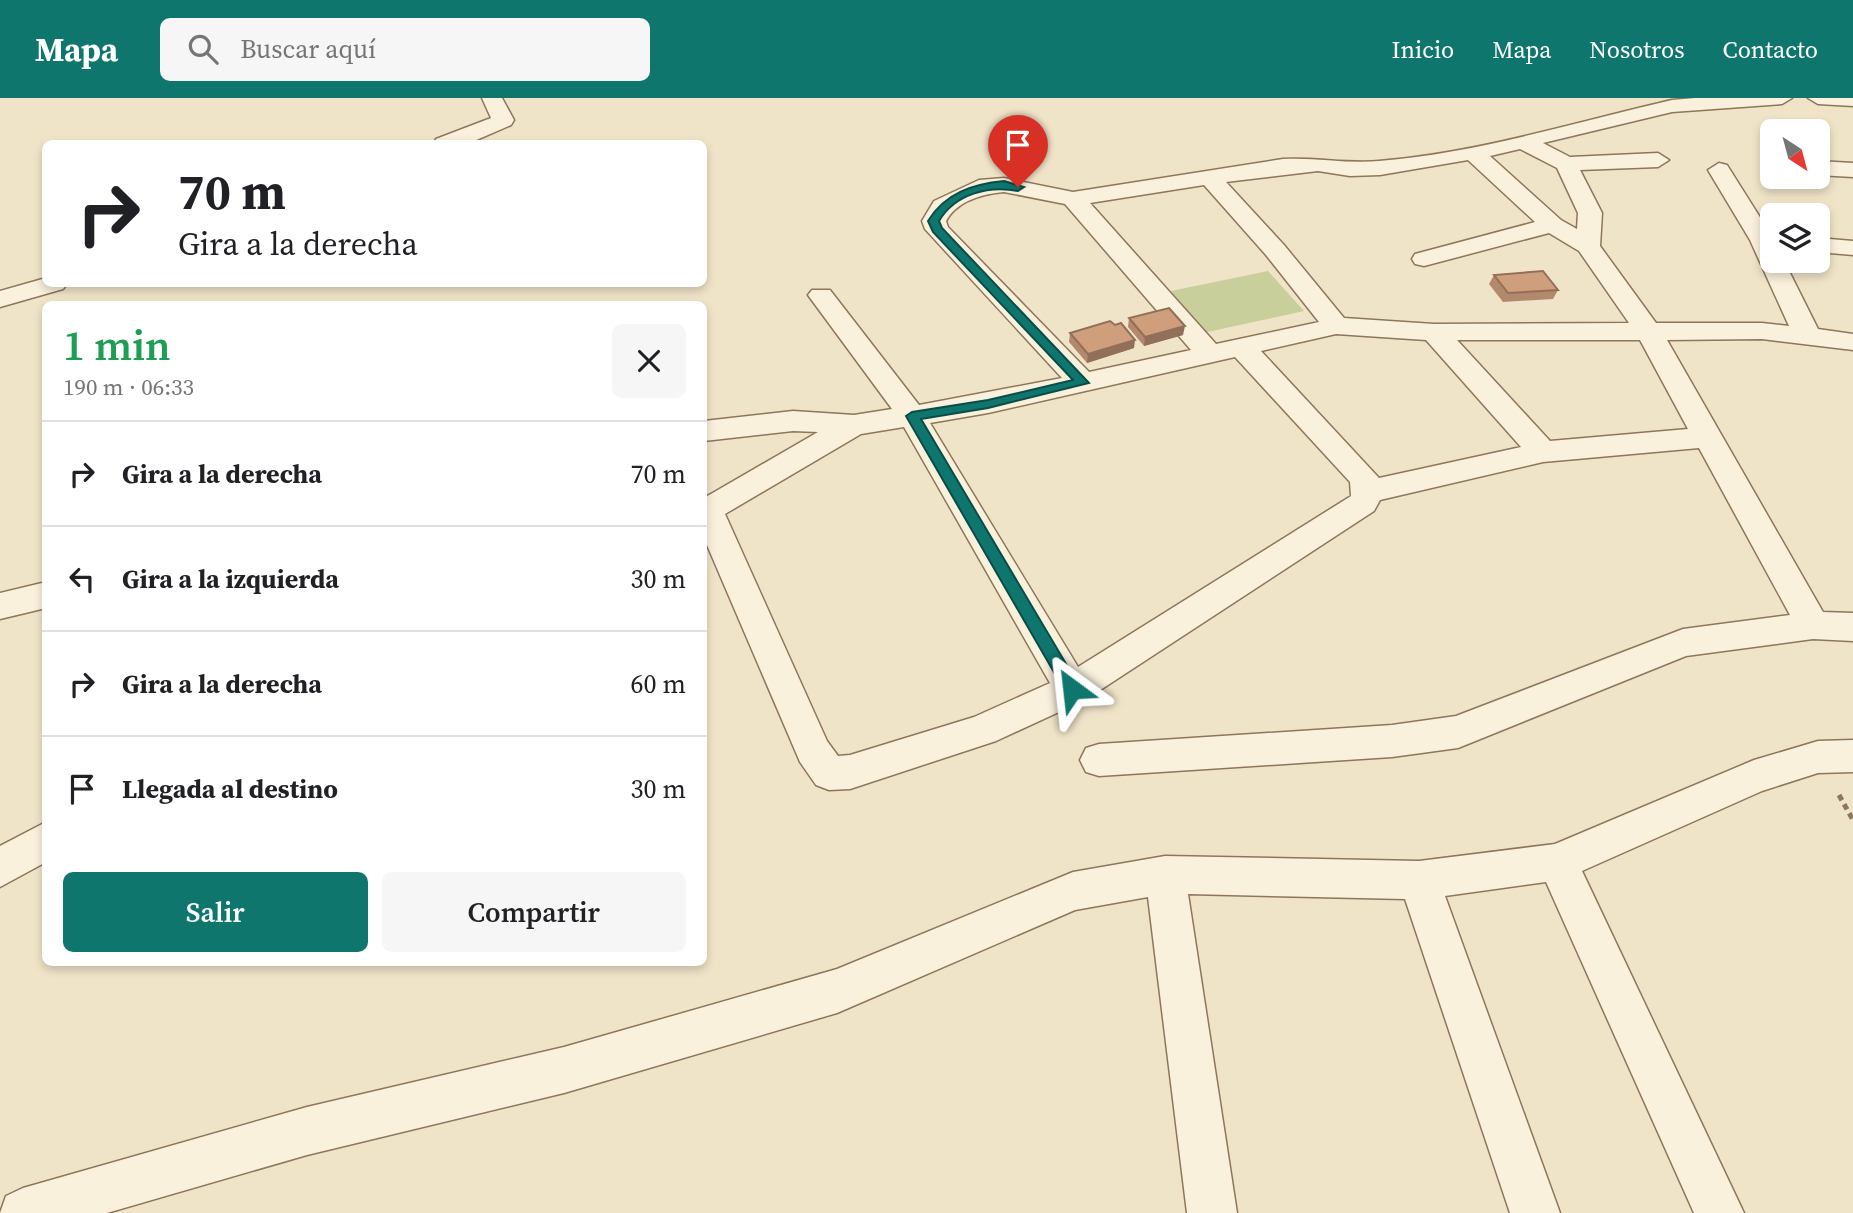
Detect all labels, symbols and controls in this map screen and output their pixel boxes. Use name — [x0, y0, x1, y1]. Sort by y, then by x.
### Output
search box — [160, 18, 650, 81]
text: Mapa — [35, 27, 118, 72]
icon: search — [184, 30, 222, 68]
text: Buscar aquí — [240, 31, 376, 67]
text: Inicio — [1392, 33, 1454, 66]
text: Mapa — [1492, 33, 1551, 66]
text: Nosotros — [1589, 33, 1685, 66]
text: Contacto — [1723, 33, 1818, 66]
pin — [988, 115, 1048, 187]
north arrow — [1760, 119, 1830, 189]
map controls — [1760, 119, 1830, 273]
icon: arrive — [999, 126, 1037, 164]
text: 70 m — [178, 158, 286, 225]
icon: right — [63, 168, 154, 259]
button: layers — [1760, 203, 1830, 273]
text: Gira a la derecha — [178, 222, 418, 266]
text: 1 min — [63, 316, 171, 374]
button: close — [612, 324, 686, 398]
text: 190 m · 06:33 — [63, 371, 194, 403]
icon: right — [63, 455, 101, 493]
text: Gira a la derecha — [122, 456, 322, 492]
text: 70 m — [631, 456, 686, 492]
icon: left — [63, 560, 101, 598]
text: Gira a la izquierda — [122, 561, 339, 597]
text: 30 m — [631, 561, 686, 597]
position arrow — [1035, 652, 1109, 726]
icon: right — [63, 665, 101, 703]
text: Gira a la derecha — [122, 666, 322, 702]
text: 60 m — [631, 666, 686, 702]
icon: arrive — [63, 770, 101, 808]
text: Llegada al destino — [122, 771, 338, 807]
text: 30 m — [631, 771, 686, 807]
button: Salir — [63, 872, 368, 952]
button: Compartir — [382, 872, 686, 952]

